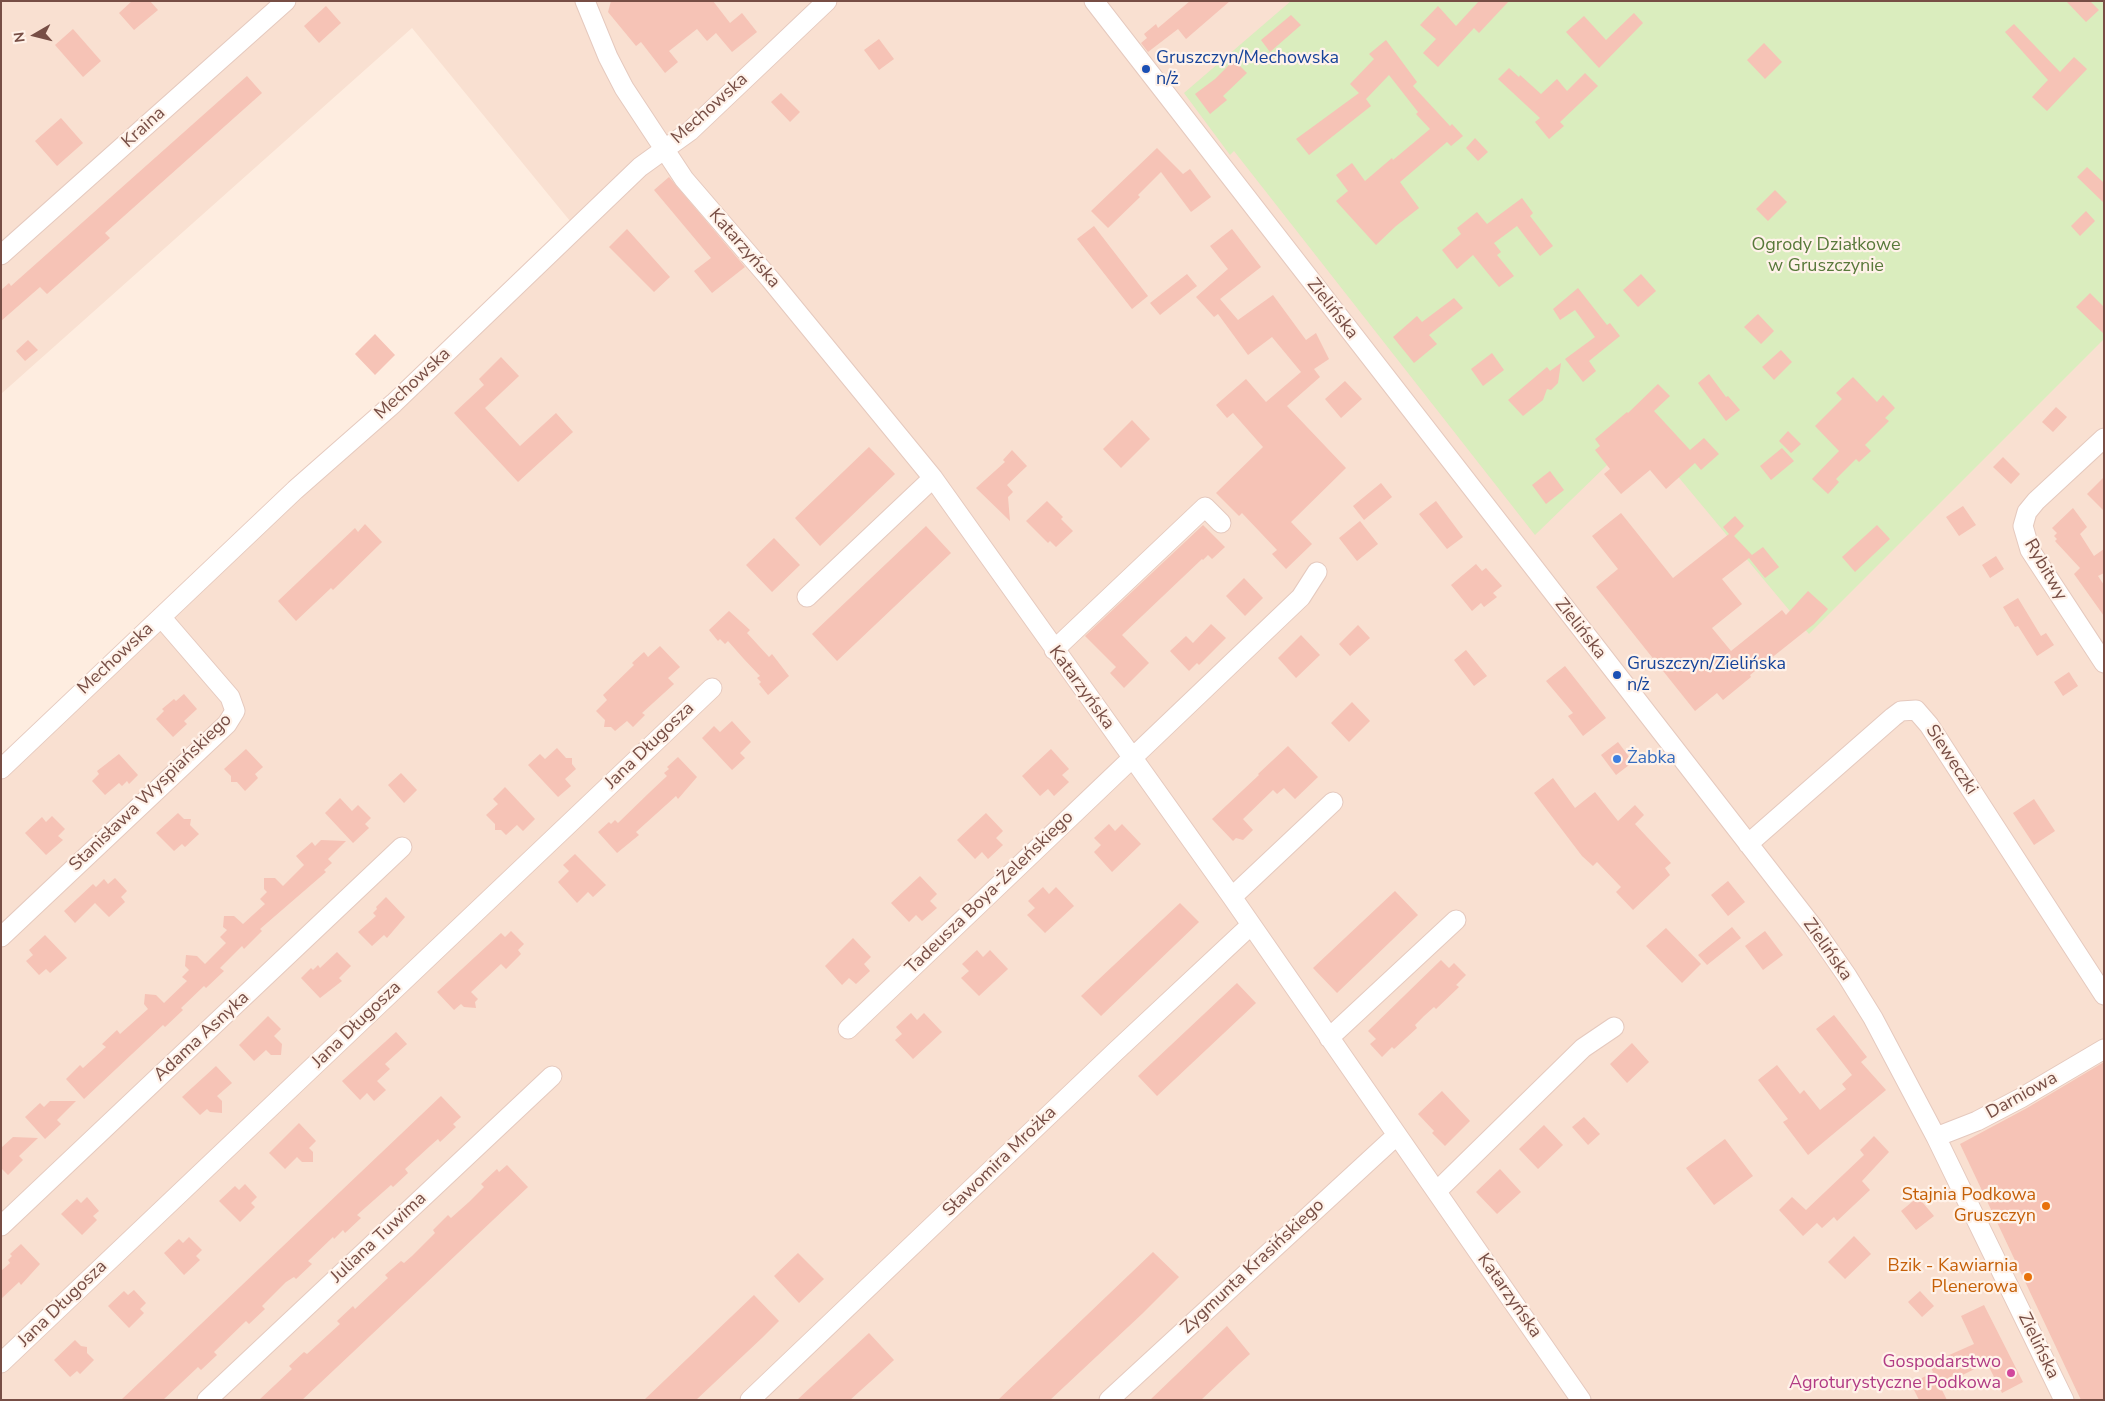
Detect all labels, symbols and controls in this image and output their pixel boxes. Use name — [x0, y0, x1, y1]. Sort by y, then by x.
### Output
north arrow — [10, 10, 60, 60]
text: N — [10, 31, 30, 44]
place label: Gruszczyn/Mechowska n/ż — [1156, 48, 1339, 90]
marker: Gruszczyn/Mechowska n/ż — [1140, 63, 1152, 75]
street label: Mechowska — [667, 69, 753, 149]
street label: Kraina — [118, 103, 170, 153]
street label: Katarzyńska — [704, 205, 784, 293]
park label: Ogrody Działkowe w Gruszczynie — [1751, 235, 1901, 278]
street label: Zielińska — [1302, 274, 1362, 344]
street label: Mechowska — [371, 344, 455, 424]
street label: Rybitwy — [2019, 536, 2071, 604]
street label: Zielińska — [1550, 594, 1610, 664]
street label: Mechowska — [74, 619, 158, 699]
street label: Katarzyńska — [1043, 642, 1119, 734]
place label: Gruszczyn/Zielińska n/ż — [1627, 654, 1786, 696]
marker: Gruszczyn/Zielińska n/ż — [1611, 669, 1623, 681]
street label: Jana Długosza — [601, 698, 699, 794]
street label: Stanisława Wyspiańskiego — [65, 710, 237, 876]
street label: Sieweczki — [1920, 721, 1982, 799]
place label: Żabka — [1627, 748, 1676, 770]
marker: Żabka — [1611, 753, 1623, 765]
street label: Tadeusza Boya-Żeleńskiego — [901, 807, 1079, 979]
street label: Zielińska — [1798, 915, 1856, 985]
street label: Jana Długosza — [308, 977, 406, 1073]
street label: Adama Asnyka — [150, 987, 254, 1087]
street label: Darniowa — [1983, 1068, 2061, 1124]
street label: Sławomira Mrożka — [939, 1102, 1061, 1222]
place label: Stajnia Podkowa Gruszczyn — [1902, 1185, 2036, 1228]
street label: Juliana Tuwima — [327, 1188, 431, 1288]
street label: Zygmunta Krasińskiego — [1177, 1195, 1329, 1339]
marker: Stajnia Podkowa Gruszczyn — [2040, 1200, 2052, 1212]
street label: Katarzyńska — [1472, 1250, 1546, 1342]
street label: Jana Długosza — [14, 1256, 112, 1352]
place label: Bzik - Kawiarnia Plenerowa — [1888, 1256, 2018, 1298]
marker: Bzik - Kawiarnia Plenerowa — [2022, 1271, 2034, 1283]
street label: Zielińska — [2013, 1309, 2063, 1383]
place label: Gospodarstwo Agroturystyczne Podkowa — [1789, 1352, 2001, 1395]
marker: Gospodarstwo Agroturystyczne Podkowa — [2005, 1367, 2017, 1379]

